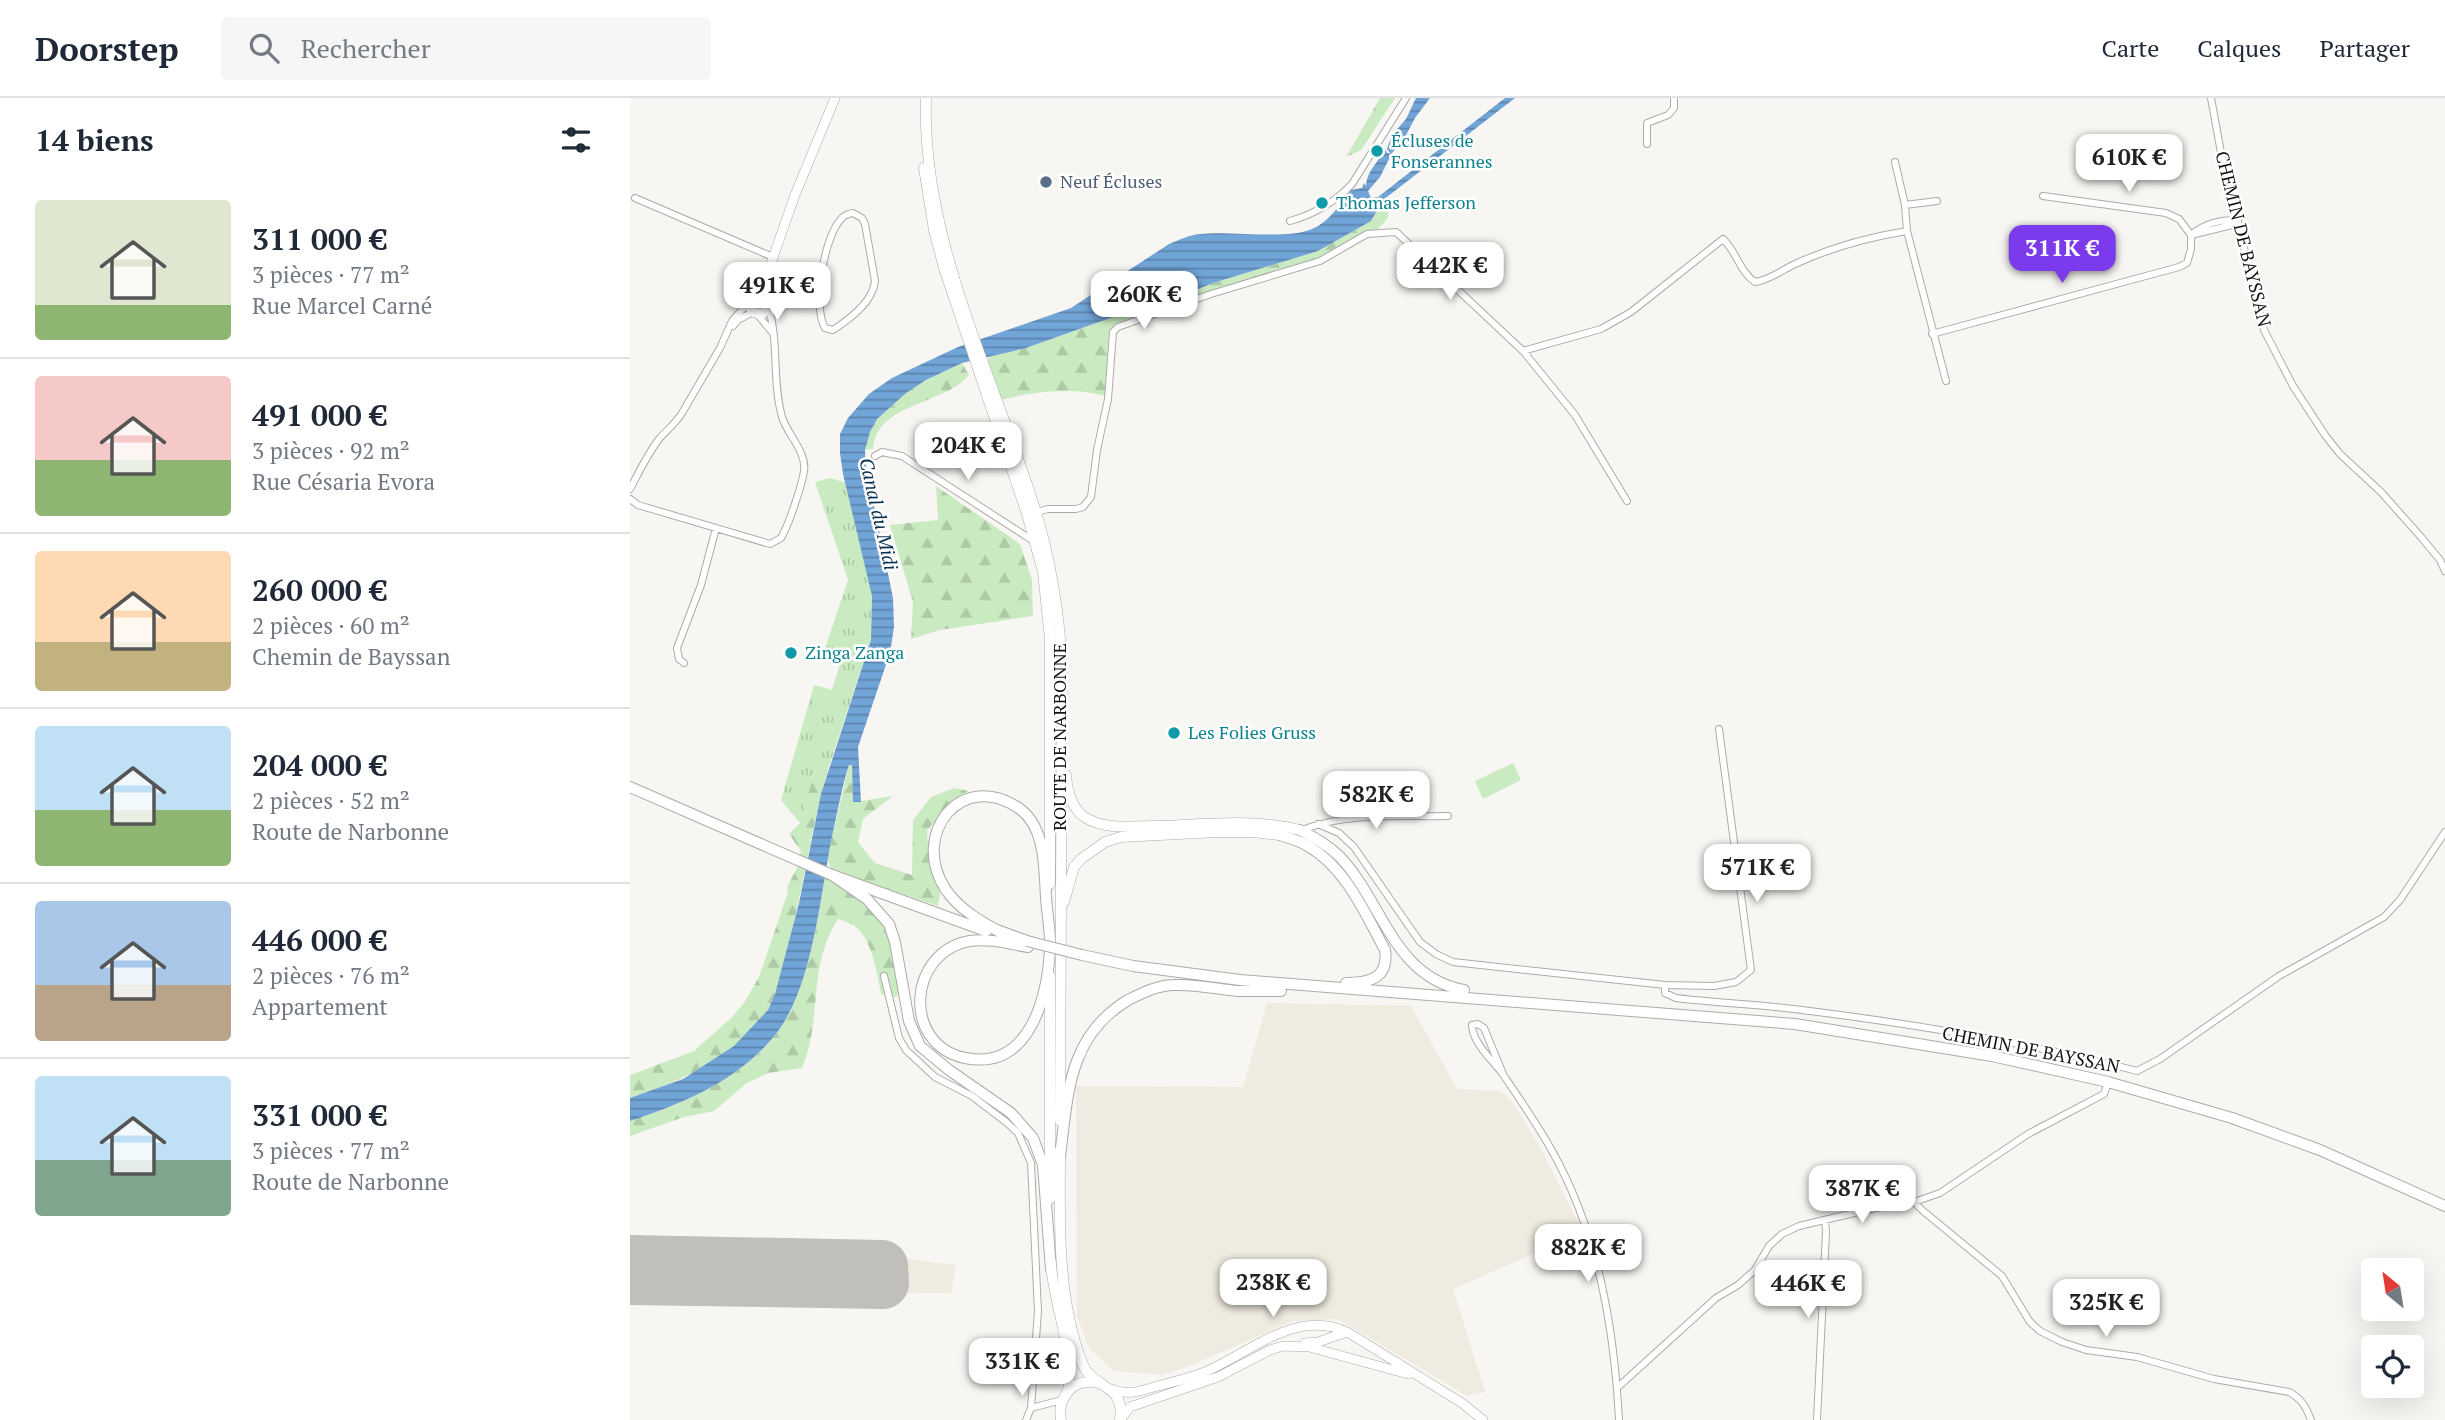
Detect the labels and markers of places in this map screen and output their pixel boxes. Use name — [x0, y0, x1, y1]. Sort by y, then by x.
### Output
place label: Écluses de Fonserannes — [1391, 128, 1493, 173]
pin: 610K € — [2072, 134, 2186, 194]
marker: Écluses de Fonserannes — [1369, 143, 1385, 159]
place label: Neuf Écluses — [1060, 169, 1162, 193]
marker: Neuf Écluses — [1038, 174, 1054, 190]
place label: Thomas Jefferson — [1336, 190, 1476, 214]
marker: Thomas Jefferson — [1314, 195, 1330, 211]
pin: 311K € — [2005, 226, 2119, 285]
pin: 442K € — [1393, 242, 1507, 302]
pin: 491K € — [720, 262, 834, 322]
pin: 260K € — [1087, 272, 1201, 331]
pin: 204K € — [911, 422, 1025, 482]
place label: Zinga Zanga — [805, 640, 904, 664]
marker: Zinga Zanga — [783, 645, 799, 661]
place label: Les Folies Gruss — [1188, 720, 1316, 744]
marker: Les Folies Gruss — [1166, 725, 1182, 741]
pin: 582K € — [1319, 772, 1433, 831]
pin: 571K € — [1700, 844, 1814, 904]
pin: 387K € — [1805, 1166, 1919, 1225]
pin: 882K € — [1531, 1224, 1645, 1284]
pin: 238K € — [1216, 1260, 1330, 1319]
pin: 446K € — [1751, 1260, 1865, 1320]
pin: 325K € — [2049, 1280, 2163, 1339]
pin: 331K € — [965, 1338, 1079, 1398]

